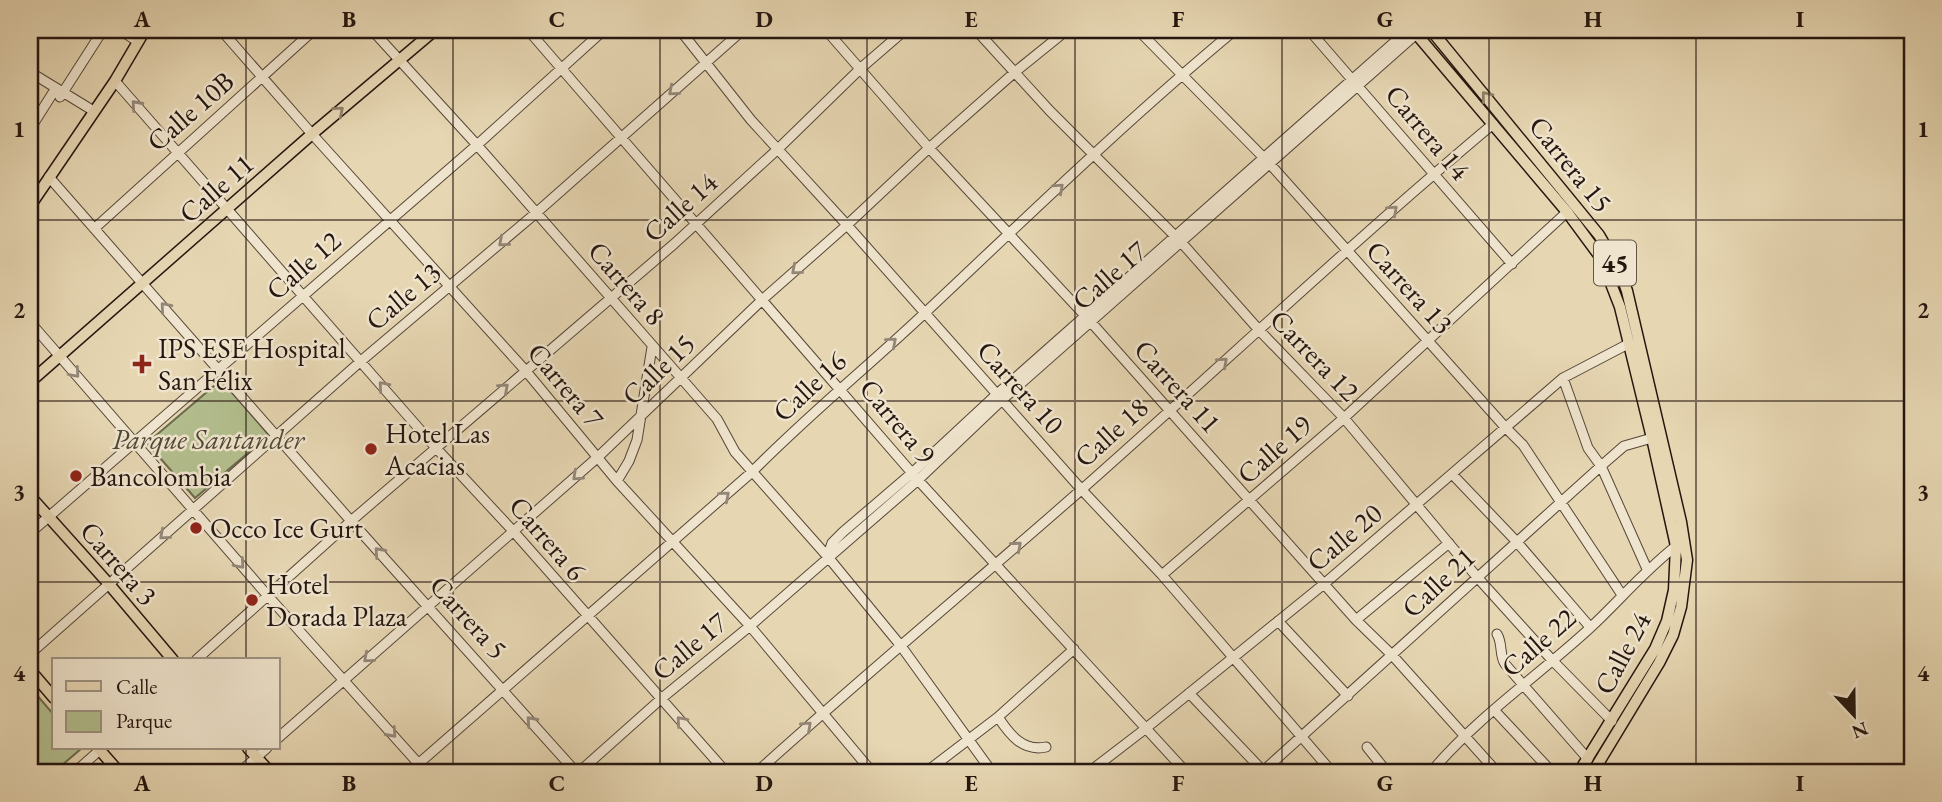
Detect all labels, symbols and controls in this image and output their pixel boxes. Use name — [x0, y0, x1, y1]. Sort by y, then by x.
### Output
text: A — [133, 4, 151, 34]
text: B — [342, 4, 356, 34]
text: C — [549, 4, 565, 34]
text: D — [755, 4, 773, 34]
text: E — [964, 4, 978, 34]
text: F — [1172, 4, 1185, 34]
text: G — [1377, 4, 1393, 34]
text: H — [1584, 4, 1602, 34]
text: I — [1796, 4, 1804, 34]
street label: Calle 10B — [139, 63, 241, 159]
street label: Carrera 14 — [1378, 77, 1479, 188]
one-way arrow — [668, 83, 681, 95]
one-way arrow — [1481, 92, 1494, 104]
one-way arrow — [132, 100, 145, 113]
one-way arrow — [330, 107, 343, 119]
street label: Carrera 15 — [1521, 108, 1621, 220]
text: 1 — [13, 114, 25, 144]
text: 1 — [1917, 114, 1929, 144]
street label: Calle 11 — [171, 146, 261, 230]
street label: Calle 14 — [635, 164, 725, 250]
one-way arrow — [1051, 184, 1064, 196]
one-way arrow — [1384, 206, 1397, 218]
street label: Calle 12 — [258, 222, 348, 307]
street label: Calle 17 — [1064, 232, 1154, 317]
street label: Carrera 8 — [581, 233, 673, 333]
street label: Carrera 13 — [1359, 233, 1461, 341]
one-way arrow — [498, 234, 511, 246]
road number: 45 — [1594, 240, 1636, 286]
street label: Calle 13 — [358, 254, 448, 338]
one-way arrow — [791, 262, 804, 274]
text: 2 — [13, 295, 25, 325]
text: 2 — [1917, 295, 1929, 325]
one-way arrow — [161, 302, 173, 315]
street label: Carrera 12 — [1263, 302, 1368, 409]
street label: Calle 15 — [614, 326, 702, 412]
place label: IPS ESE Hospital San Félix — [158, 330, 346, 398]
street label: Carrera 11 — [1127, 332, 1229, 440]
street label: Carrera 10 — [970, 333, 1072, 441]
street label: Carrera 7 — [520, 335, 612, 435]
one-way arrow — [884, 338, 897, 350]
street label: Calle 16 — [765, 343, 853, 429]
marker: IPS ESE Hospital San Félix — [132, 354, 152, 374]
one-way arrow — [1215, 358, 1228, 370]
one-way arrow — [67, 365, 79, 378]
street label: Carrera 9 — [852, 371, 944, 471]
one-way arrow — [379, 382, 391, 395]
one-way arrow — [496, 384, 509, 396]
street label: Calle 18 — [1066, 389, 1156, 475]
street label: Calle 19 — [1229, 407, 1319, 491]
place label: Hotel Las Acacias — [384, 415, 490, 483]
park label: Parque Santander — [112, 421, 305, 458]
marker: Hotel Las Acacias — [363, 441, 379, 457]
place label: Bancolombia — [90, 458, 232, 494]
marker: Bancolombia — [68, 468, 84, 484]
one-way arrow — [572, 468, 585, 480]
text: 3 — [13, 477, 25, 507]
text: 3 — [1917, 477, 1929, 507]
street label: Carrera 6 — [502, 488, 594, 588]
one-way arrow — [717, 492, 730, 504]
street label: Calle 20 — [1299, 495, 1389, 579]
place label: Occo Ice Gurt — [210, 510, 363, 546]
street label: Carrera 3 — [73, 513, 165, 613]
marker: Occo Ice Gurt — [188, 520, 204, 536]
one-way arrow — [159, 526, 172, 539]
street label: Calle 21 — [1394, 539, 1482, 625]
one-way arrow — [1008, 542, 1021, 554]
one-way arrow — [375, 547, 388, 560]
one-way arrow — [232, 555, 244, 568]
place label: Hotel Dorada Plaza — [266, 566, 408, 634]
street label: Carrera 5 — [422, 568, 516, 666]
marker: Hotel Dorada Plaza — [244, 592, 260, 608]
street label: Calle 22 — [1493, 599, 1583, 684]
street label: Calle 17 — [644, 604, 735, 688]
street label: Calle 24 — [1585, 605, 1659, 700]
one-way arrow — [364, 650, 377, 662]
text: 4 — [13, 658, 26, 688]
legend — [52, 658, 280, 750]
text: 4 — [1917, 658, 1930, 688]
text: Calle — [116, 673, 158, 700]
north arrow — [1820, 680, 1890, 750]
text: Parque — [116, 707, 172, 734]
one-way arrow — [677, 716, 689, 729]
text: N — [1848, 716, 1872, 745]
one-way arrow — [527, 717, 539, 730]
one-way arrow — [799, 722, 812, 735]
one-way arrow — [384, 725, 396, 738]
text: A — [133, 768, 151, 798]
text: B — [342, 768, 356, 798]
text: C — [549, 768, 565, 798]
text: D — [755, 768, 773, 798]
text: E — [964, 768, 978, 798]
text: F — [1172, 768, 1185, 798]
text: G — [1377, 768, 1393, 798]
text: H — [1584, 768, 1602, 798]
text: I — [1796, 768, 1804, 798]

